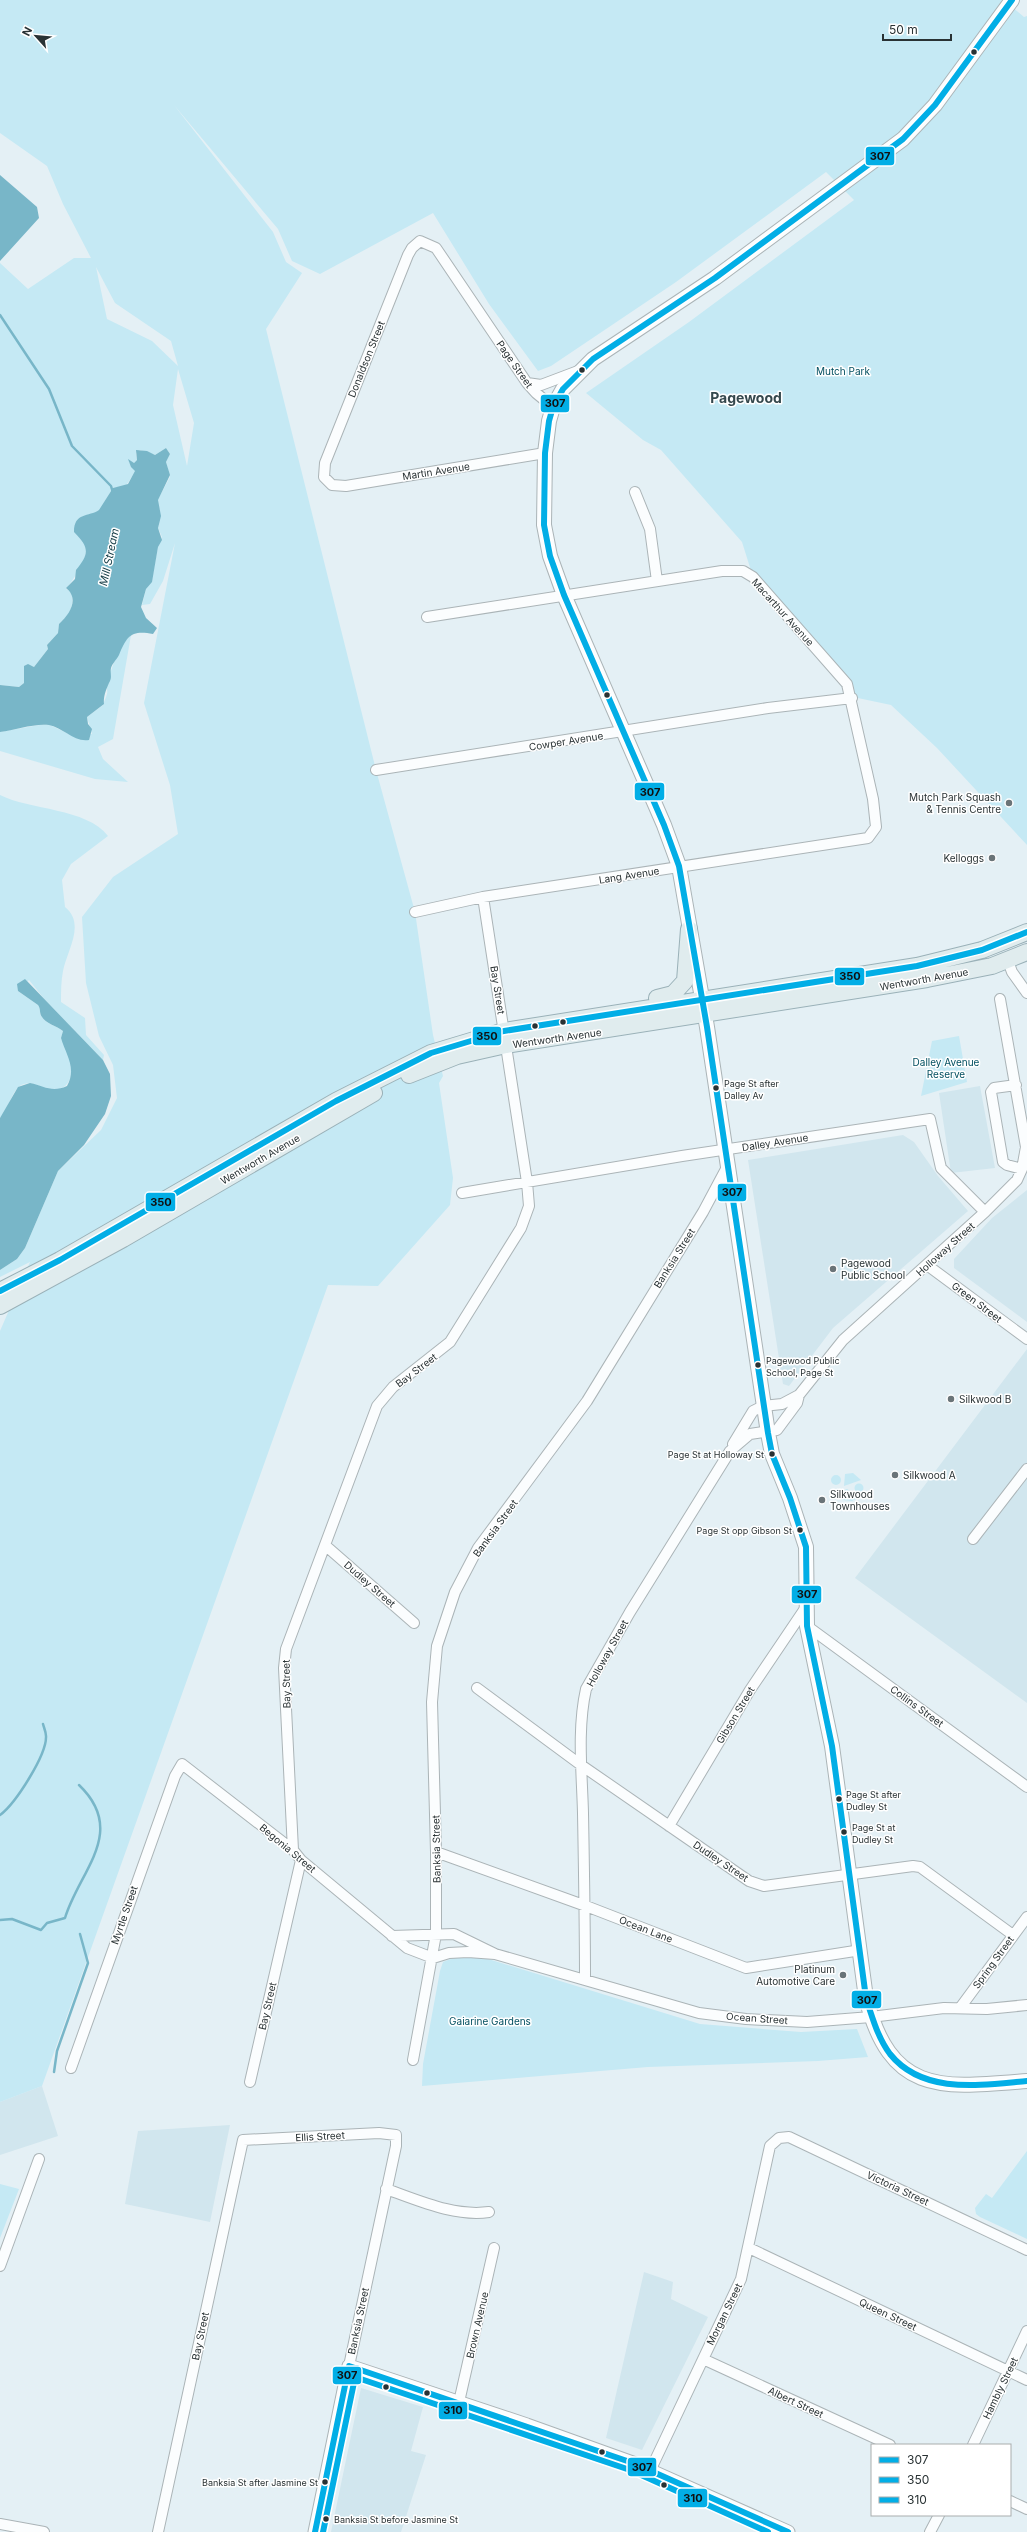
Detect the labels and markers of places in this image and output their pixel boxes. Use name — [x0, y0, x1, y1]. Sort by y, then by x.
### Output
unlabelled marker — [969, 47, 979, 57]
unlabelled marker — [577, 365, 587, 375]
unlabelled marker — [602, 690, 612, 700]
place label: Mutch Park Squash & Tennis Centre — [909, 791, 1001, 815]
marker: Mutch Park Squash & Tennis Centre — [1004, 798, 1014, 808]
place label: Kelloggs — [943, 852, 984, 864]
marker: Kelloggs — [987, 853, 997, 863]
unlabelled marker — [558, 1017, 568, 1027]
unlabelled marker — [530, 1021, 540, 1031]
place label: Page St after Dalley Av — [724, 1078, 780, 1101]
marker: Page St after Dalley Av — [711, 1083, 721, 1093]
place label: Pagewood Public School — [841, 1257, 905, 1281]
marker: Pagewood Public School — [828, 1264, 838, 1274]
place label: Pagewood Public School, Page St — [766, 1355, 840, 1378]
marker: Pagewood Public School, Page St — [753, 1360, 763, 1370]
place label: Silkwood B — [959, 1393, 1011, 1405]
marker: Silkwood B — [946, 1394, 956, 1404]
place label: Page St at Holloway St — [668, 1449, 764, 1460]
marker: Page St at Holloway St — [767, 1449, 777, 1459]
place label: Silkwood A — [903, 1469, 956, 1481]
marker: Silkwood A — [890, 1470, 900, 1480]
place label: Silkwood Townhouses — [830, 1488, 890, 1512]
marker: Silkwood Townhouses — [817, 1495, 827, 1505]
place label: Page St opp Gibson St — [697, 1525, 792, 1536]
marker: Page St opp Gibson St — [795, 1525, 805, 1535]
place label: Page St after Dudley St — [846, 1789, 902, 1812]
marker: Page St after Dudley St — [834, 1794, 844, 1804]
place label: Page St at Dudley St — [852, 1822, 895, 1845]
marker: Page St at Dudley St — [839, 1827, 849, 1837]
place label: Platinum Automotive Care — [756, 1963, 835, 1987]
marker: Platinum Automotive Care — [838, 1970, 848, 1980]
unlabelled marker — [381, 2382, 391, 2392]
unlabelled marker — [422, 2388, 432, 2398]
unlabelled marker — [597, 2447, 607, 2457]
place label: Banksia St after Jasmine St — [202, 2477, 318, 2488]
marker: Banksia St after Jasmine St — [320, 2477, 330, 2487]
unlabelled marker — [659, 2480, 669, 2490]
marker: Banksia St before Jasmine St — [321, 2514, 331, 2524]
place label: Banksia St before Jasmine St — [334, 2514, 458, 2525]

